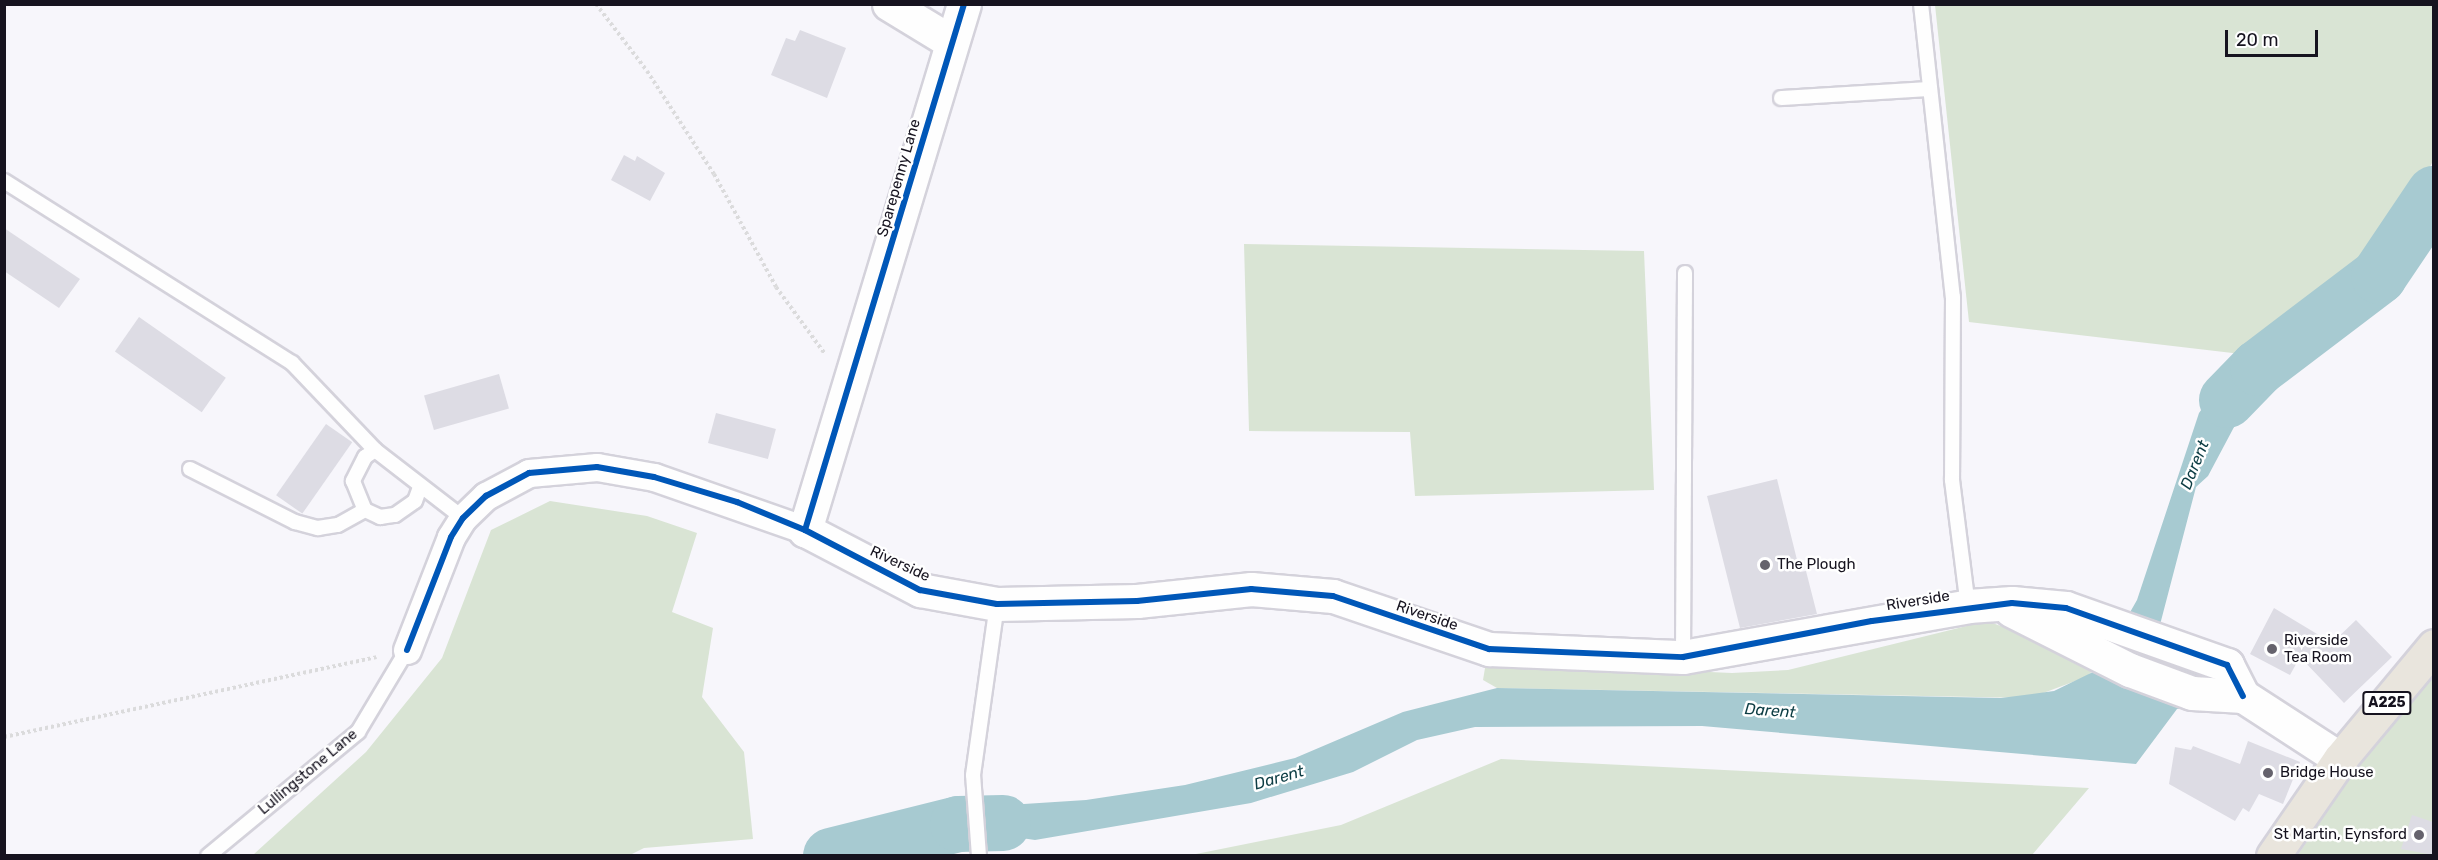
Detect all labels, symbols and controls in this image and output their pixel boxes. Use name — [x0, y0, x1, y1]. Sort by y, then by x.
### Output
scale bar — [2228, 18, 2321, 56]
text: 20 m — [2236, 29, 2278, 51]
street label: Sparepenny Lane — [874, 117, 924, 239]
water label: Darent — [2177, 438, 2213, 492]
street label: Riverside — [867, 542, 933, 586]
place label: The Plough — [1777, 556, 1856, 574]
marker: The Plough — [1758, 558, 1772, 572]
street label: Riverside — [1885, 587, 1951, 615]
street label: Riverside — [1394, 597, 1460, 635]
place label: Riverside Tea Room — [2284, 631, 2352, 666]
marker: Riverside Tea Room — [2265, 642, 2279, 656]
road number: A225 — [2362, 692, 2412, 714]
water label: Darent — [1744, 700, 1796, 722]
street label: Lullingstone Lane — [255, 725, 361, 819]
water label: Darent — [1252, 762, 1306, 794]
place label: Bridge House — [2280, 764, 2374, 782]
marker: Bridge House — [2261, 766, 2275, 780]
place label: St Martin, Eynsford — [2274, 826, 2407, 844]
marker: St Martin, Eynsford — [2412, 828, 2426, 842]

